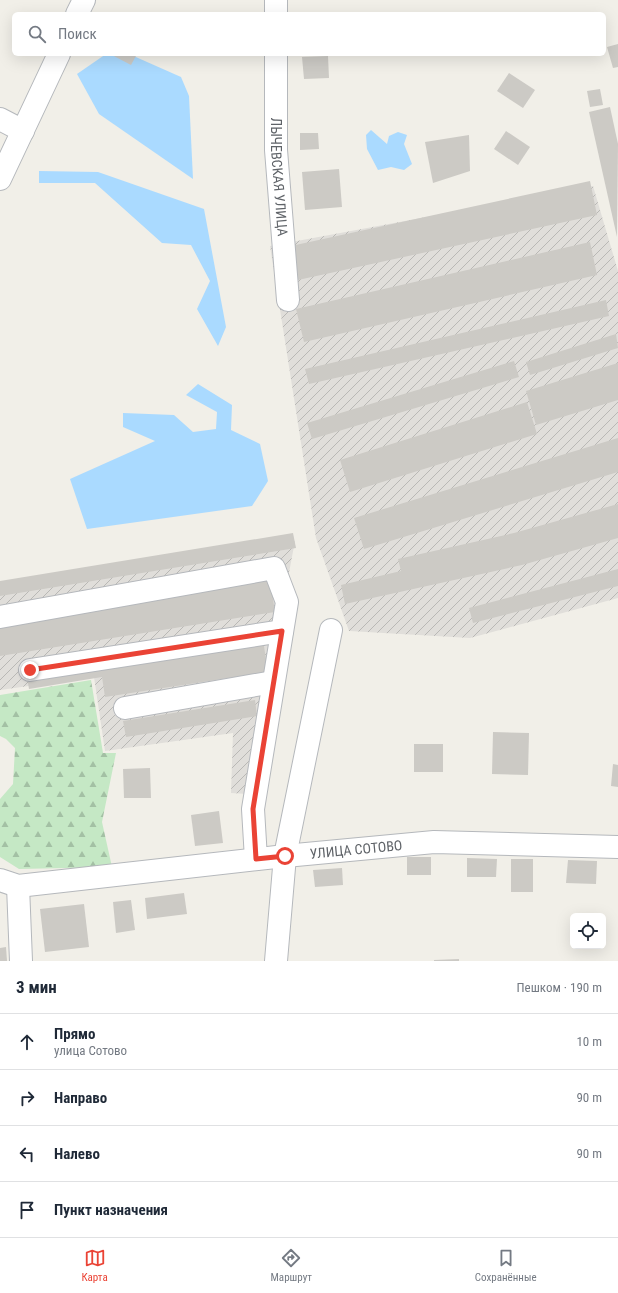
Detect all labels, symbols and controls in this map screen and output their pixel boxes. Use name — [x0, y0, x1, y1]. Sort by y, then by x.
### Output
search box — [12, 12, 606, 56]
icon: search — [26, 23, 48, 45]
text: Поиск — [58, 25, 97, 43]
street label: ЛЫЧЕВСКАЯ УЛИЦА — [268, 118, 291, 237]
route end — [21, 661, 39, 679]
street label: УЛИЦА СОТОВО — [309, 837, 403, 862]
route start — [276, 847, 294, 865]
map controls — [570, 913, 606, 949]
button: locate — [570, 913, 606, 949]
text: 3 мин — [16, 977, 57, 997]
text: Пешком · 190 m — [516, 980, 602, 995]
text: Прямо — [54, 1025, 95, 1043]
icon: ahead — [16, 1031, 38, 1053]
text: 10 m — [576, 1034, 602, 1049]
text: улица Сотово — [54, 1043, 127, 1058]
icon: right — [16, 1087, 38, 1109]
text: Направо — [54, 1089, 107, 1107]
text: 90 m — [576, 1090, 602, 1105]
icon: left — [16, 1143, 38, 1165]
text: Налево — [54, 1145, 100, 1163]
text: 90 m — [576, 1146, 602, 1161]
icon: arrive — [16, 1199, 38, 1221]
text: Пункт назначения — [54, 1201, 168, 1219]
tab: Карта — [81, 1247, 108, 1284]
tab: Маршрут — [271, 1247, 312, 1284]
tab: Сохранённые — [475, 1247, 537, 1284]

